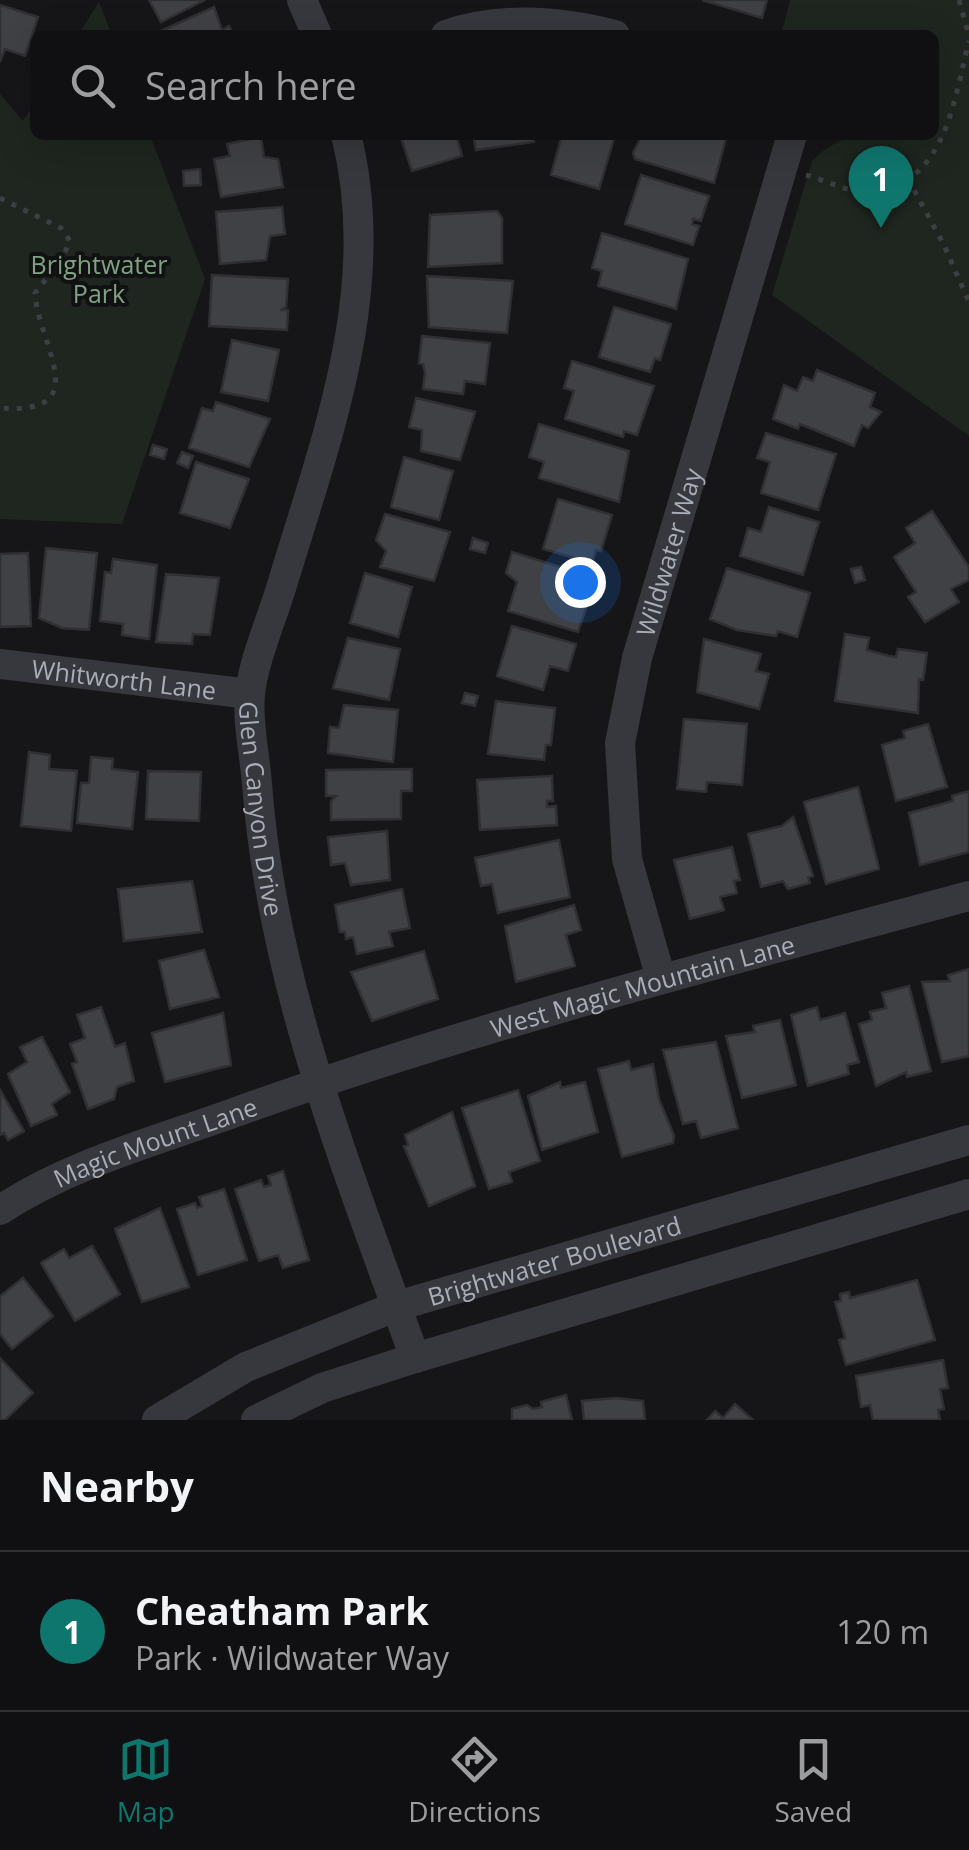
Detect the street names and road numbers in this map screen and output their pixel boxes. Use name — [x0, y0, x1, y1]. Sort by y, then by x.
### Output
street label: Wildwater Way — [627, 464, 709, 640]
street label: Whitworth Lane — [30, 651, 218, 707]
street label: Glen Canyon Drive — [232, 701, 292, 919]
street label: West Magic Mountain Lane — [486, 927, 798, 1045]
street label: Magic Mount Lane — [48, 1089, 262, 1195]
street label: Brightwater Boulevard — [423, 1208, 685, 1313]

